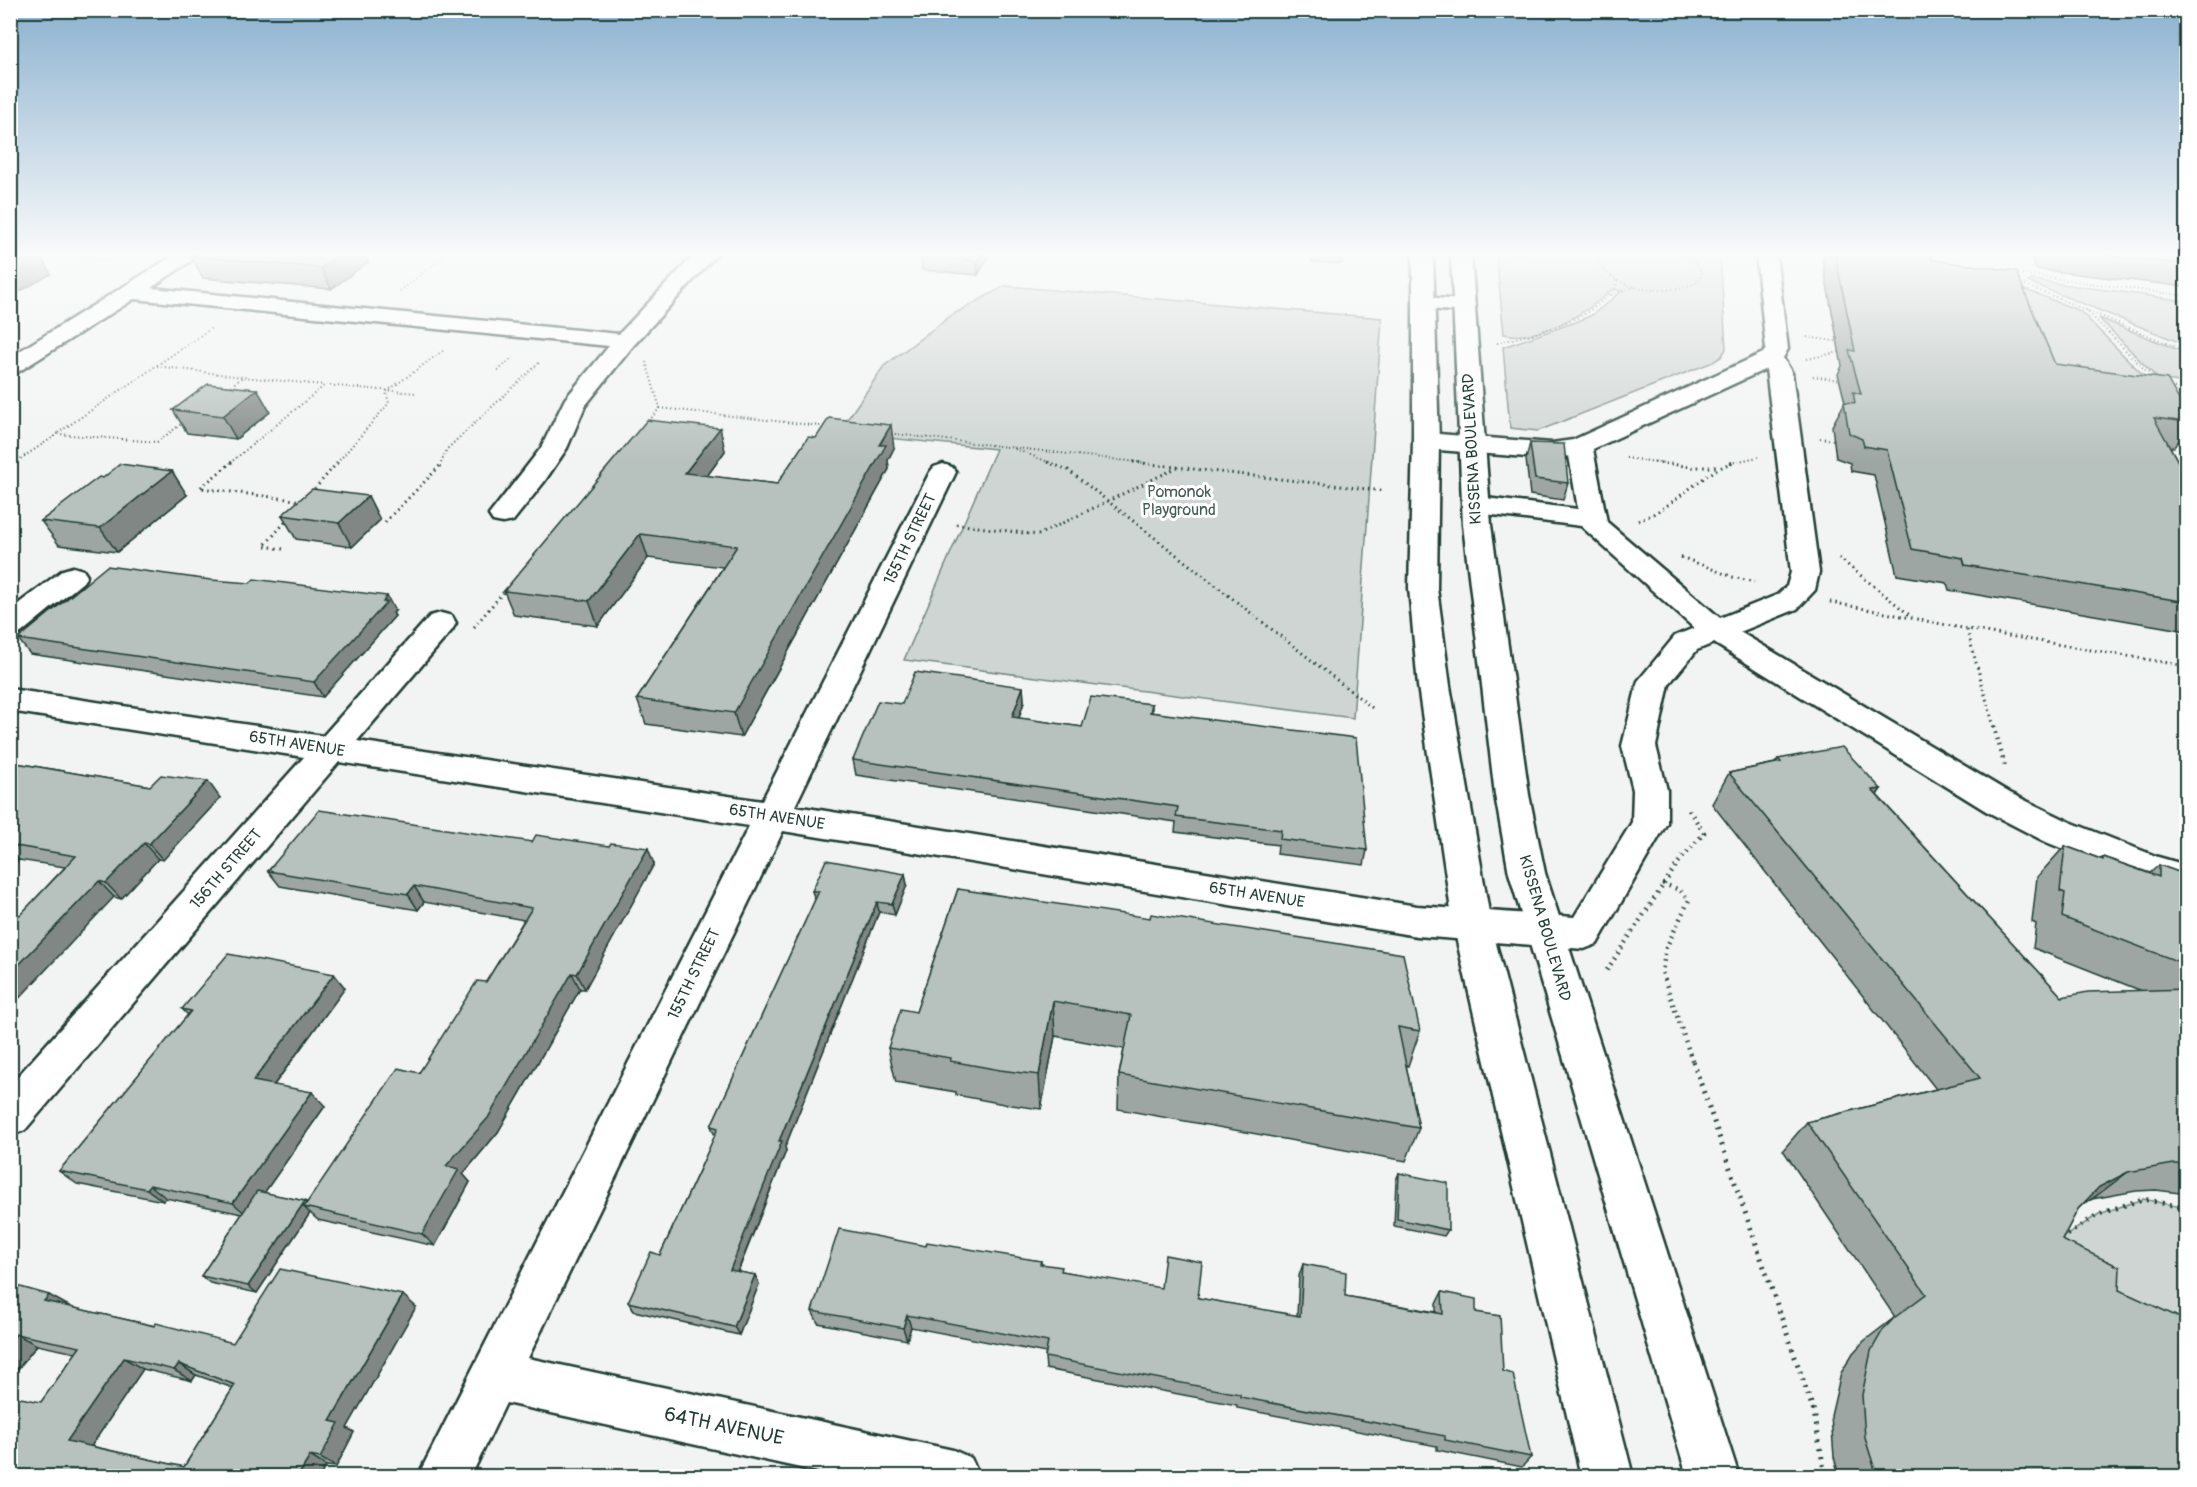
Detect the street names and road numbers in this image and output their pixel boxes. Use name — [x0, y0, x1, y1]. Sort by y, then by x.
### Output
street label: KISSENA BOULEVARD — [1458, 373, 1486, 525]
street label: 155TH STREET — [879, 490, 941, 588]
street label: 65TH AVENUE — [248, 727, 346, 761]
street label: 65TH AVENUE — [728, 800, 826, 834]
street label: 156TH STREET — [186, 825, 266, 913]
street label: KISSENA BOULEVARD — [1515, 853, 1575, 1003]
street label: 65TH AVENUE — [1208, 878, 1306, 912]
street label: 155TH STREET — [663, 925, 725, 1023]
street label: 64TH AVENUE — [662, 1401, 786, 1451]

